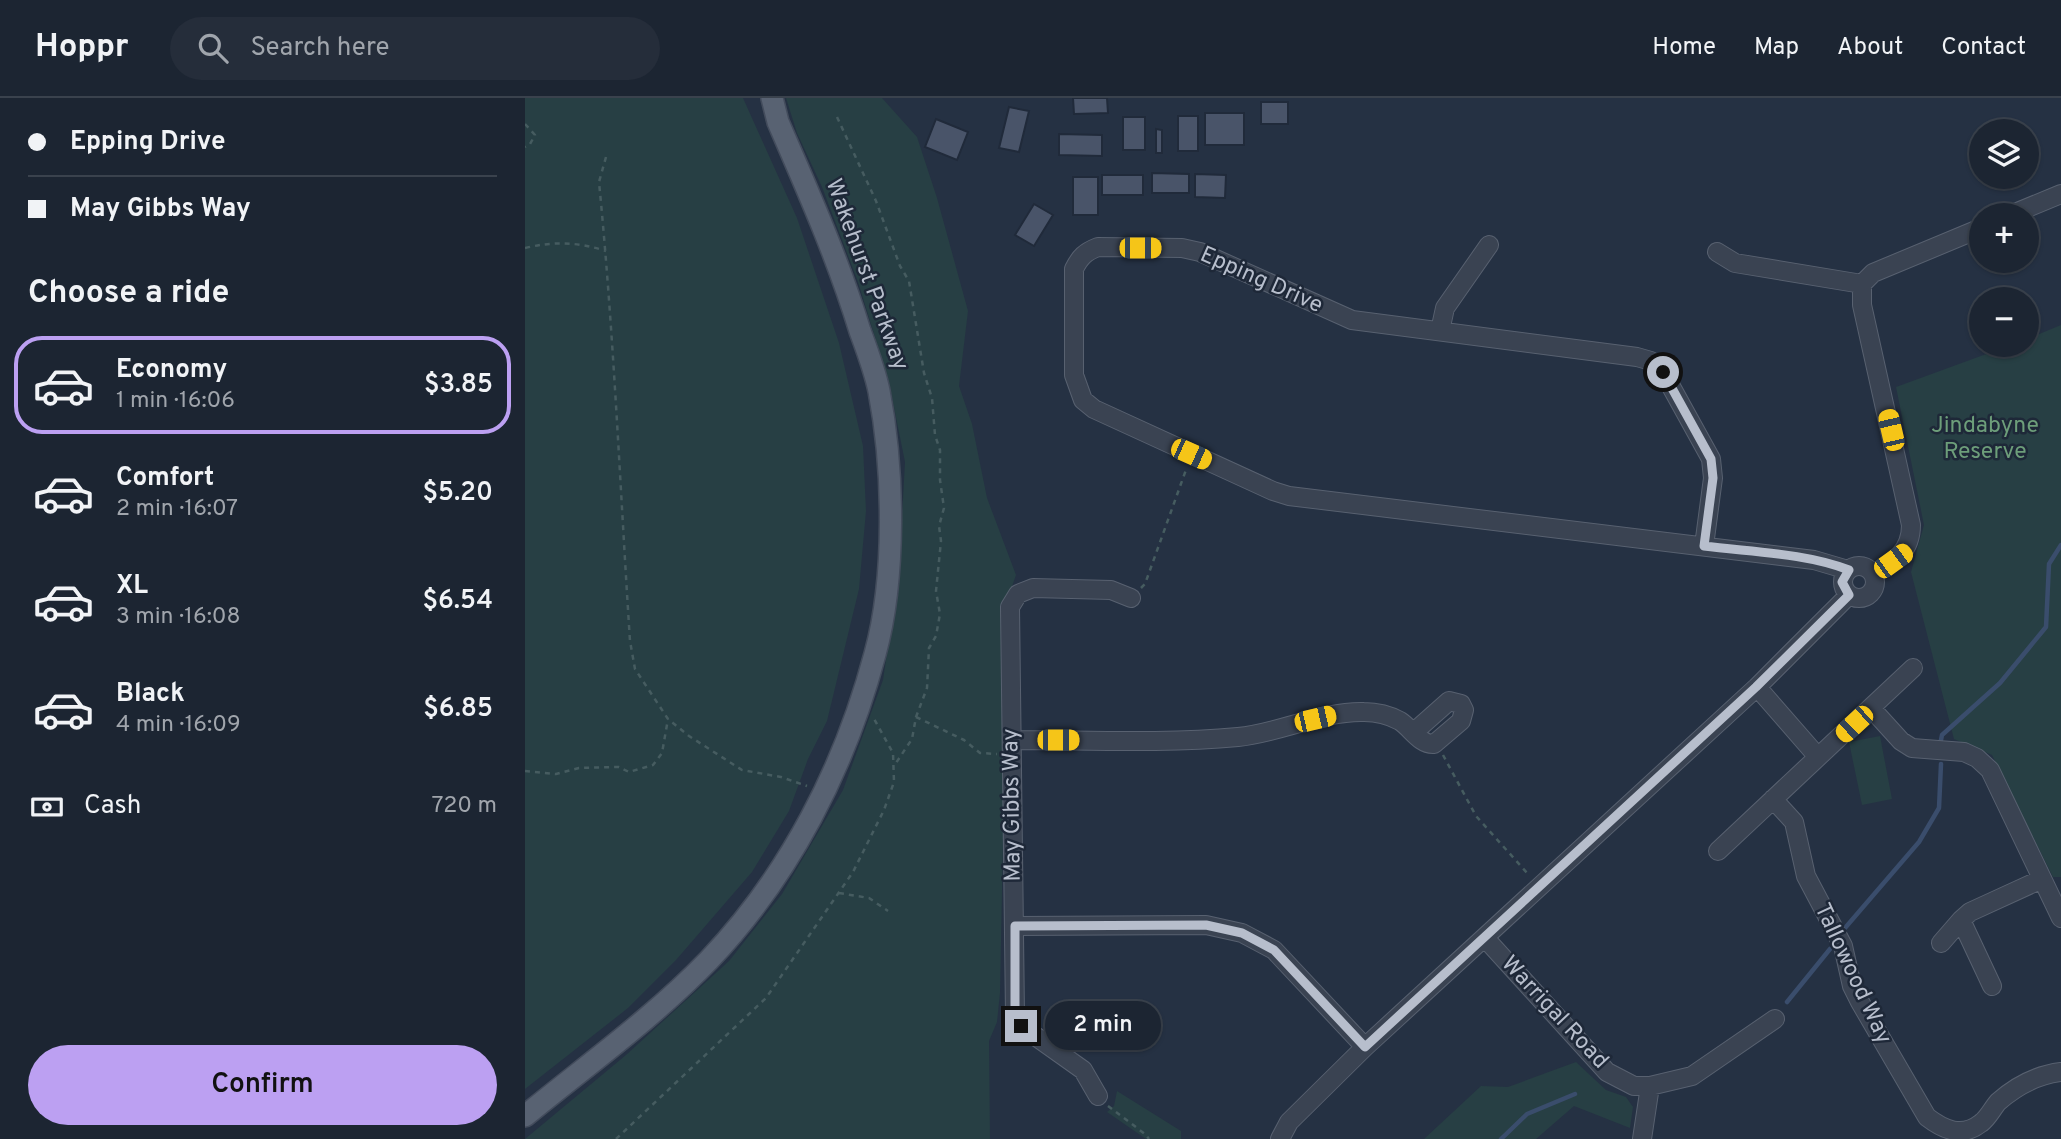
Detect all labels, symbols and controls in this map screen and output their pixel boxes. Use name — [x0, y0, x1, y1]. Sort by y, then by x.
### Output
search box — [170, 17, 660, 80]
text: Hoppr — [35, 27, 128, 69]
icon: search — [194, 29, 232, 67]
text: Search here — [250, 32, 389, 65]
text: Home — [1652, 33, 1716, 63]
text: Map — [1754, 33, 1799, 63]
text: About — [1837, 33, 1903, 63]
text: Contact — [1941, 33, 2026, 63]
map controls — [1969, 119, 2039, 357]
button: layers — [1969, 119, 2039, 189]
text: Epping Drive — [70, 126, 225, 159]
street label: Wakehurst Parkway — [818, 175, 914, 375]
text: May Gibbs Way — [70, 193, 251, 226]
button: + — [1969, 203, 2039, 273]
car — [1120, 238, 1162, 259]
street label: Epping Drive — [1195, 241, 1327, 321]
text: Choose a ride — [28, 274, 229, 314]
button: − — [1969, 287, 2039, 357]
icon: car — [32, 354, 95, 417]
text: Economy — [116, 354, 227, 387]
route start — [1647, 356, 1679, 388]
text: $3.85 — [424, 369, 493, 402]
text: 1 min · 16:06 — [116, 387, 235, 416]
car — [1877, 407, 1906, 453]
park label: Jindabyne Reserve — [1931, 412, 2039, 467]
car — [1168, 436, 1215, 472]
icon: car — [32, 462, 95, 525]
text: Comfort — [116, 462, 214, 495]
text: $5.20 — [422, 477, 493, 510]
text: 2 min · 16:07 — [116, 495, 238, 524]
car — [1870, 540, 1917, 582]
icon: car — [32, 570, 95, 633]
text: XL — [116, 570, 148, 603]
text: $6.54 — [422, 585, 493, 618]
text: 3 min · 16:08 — [116, 603, 241, 632]
icon: car — [32, 678, 95, 741]
text: Black — [116, 678, 185, 711]
text: $6.85 — [423, 693, 493, 726]
car — [1832, 702, 1877, 746]
car — [1293, 704, 1338, 734]
text: 4 min · 16:09 — [116, 711, 241, 740]
street label: May Gibbs Way — [997, 728, 1029, 882]
car — [1038, 730, 1080, 751]
icon: cash — [28, 788, 66, 826]
text: Cash — [84, 790, 141, 823]
text: 720 m — [432, 792, 497, 821]
street label: Tallowood Way — [1807, 899, 1897, 1049]
street label: Warrigal Road — [1494, 950, 1614, 1076]
callout: 2 min — [1045, 1002, 1161, 1051]
route end — [1005, 1010, 1037, 1042]
text: 2 min — [1073, 1011, 1133, 1040]
button: Confirm — [28, 1045, 497, 1125]

